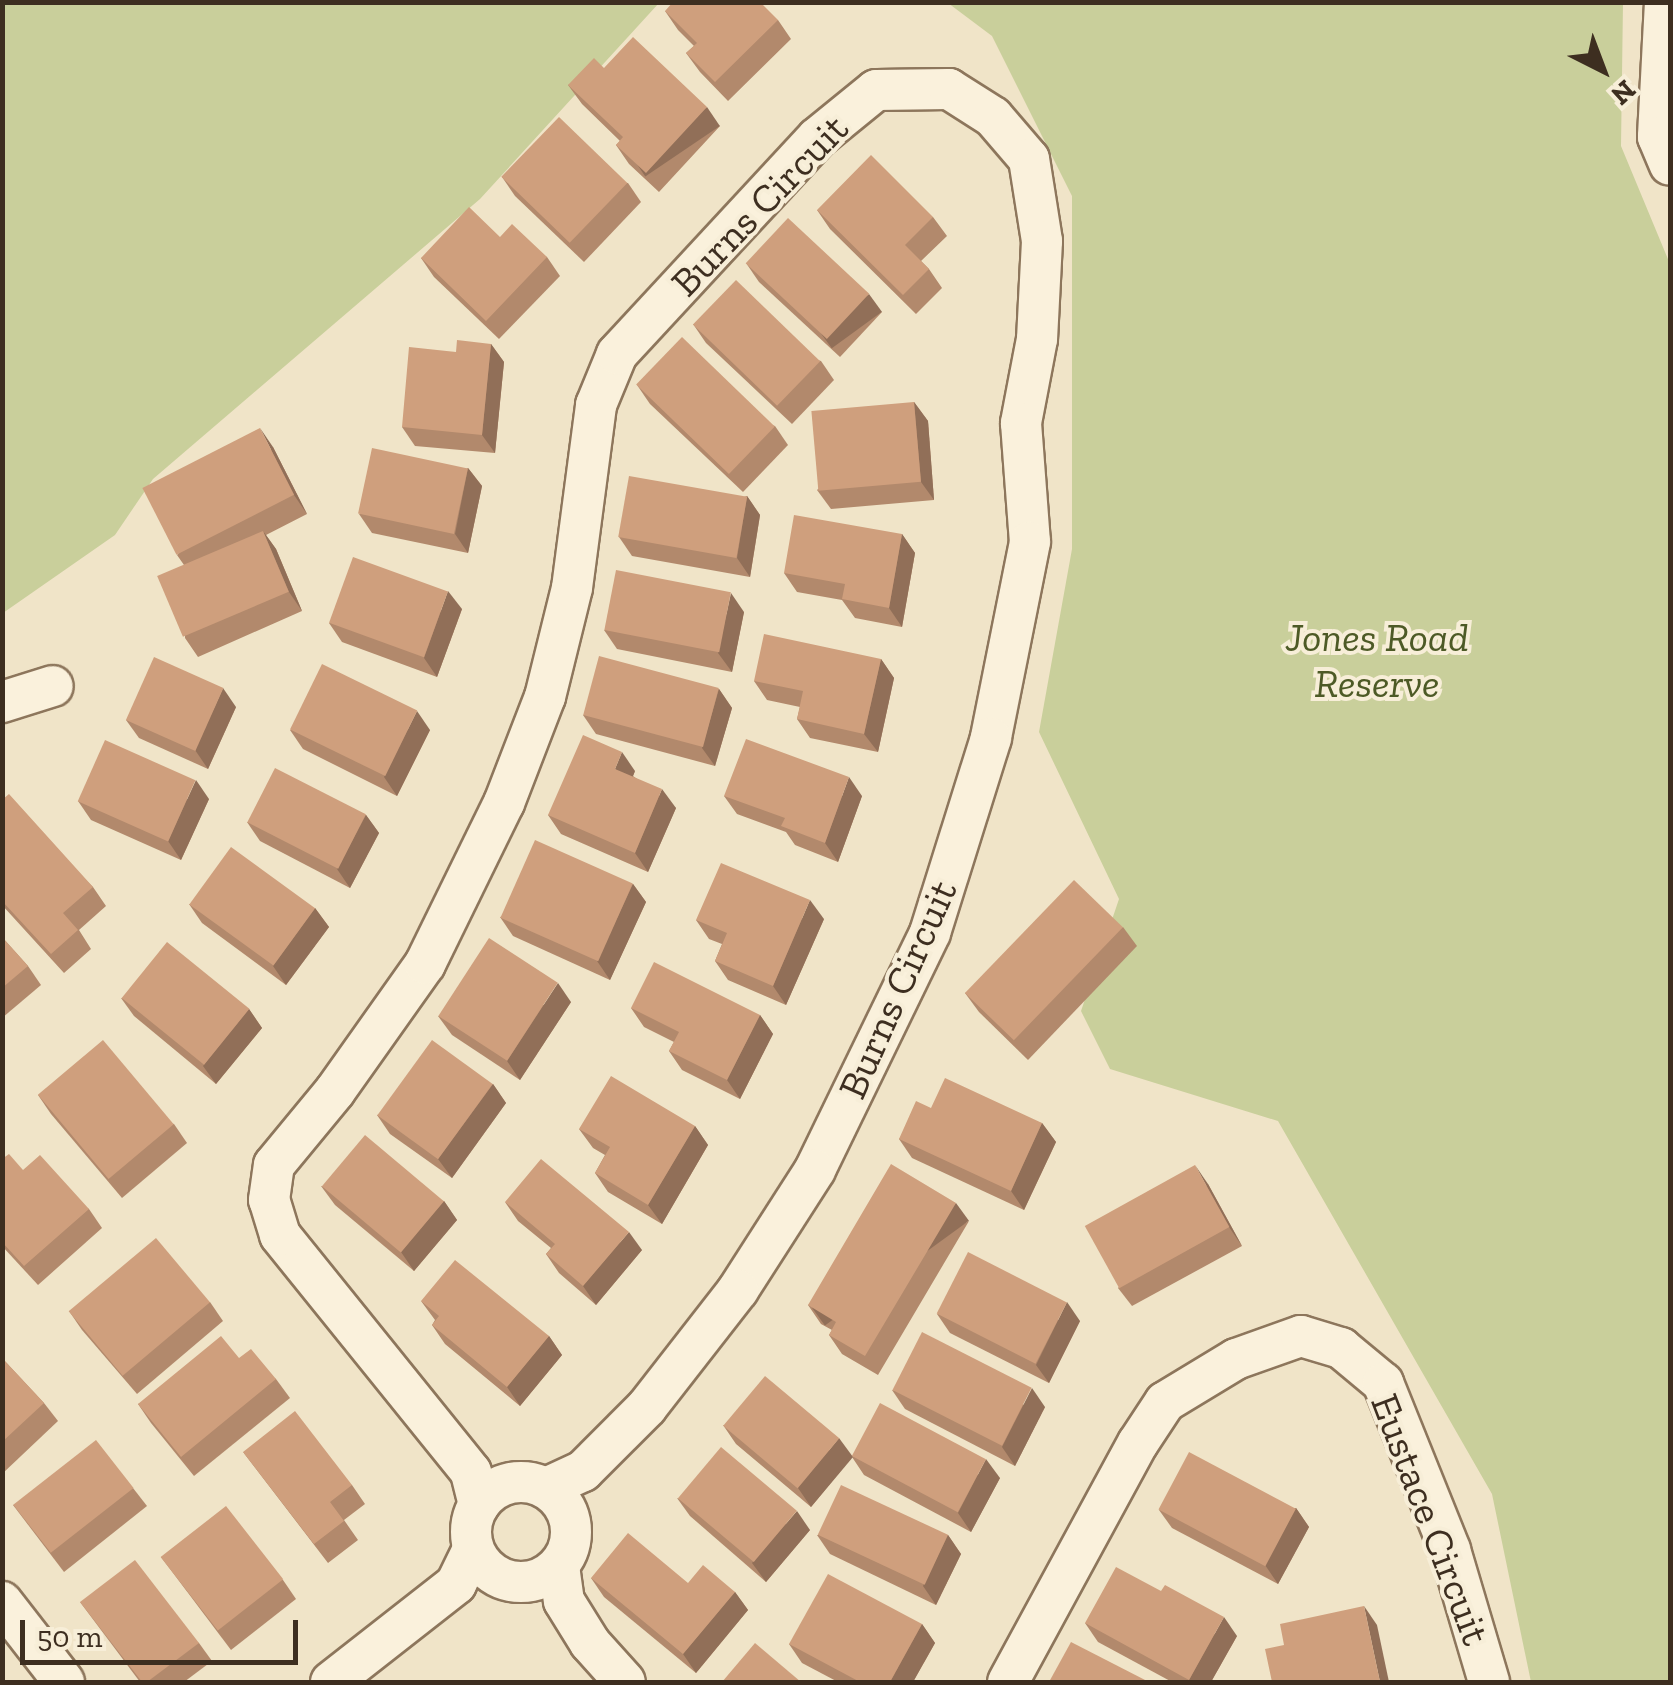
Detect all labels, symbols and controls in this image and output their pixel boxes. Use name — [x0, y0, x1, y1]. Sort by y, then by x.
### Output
north arrow — [1553, 20, 1653, 120]
text: N — [1604, 73, 1642, 112]
street label: Burns Circuit — [661, 104, 857, 306]
park label: Jones Road Reserve — [1285, 613, 1469, 707]
street label: Burns Circuit — [828, 872, 966, 1106]
street label: Eustace Circuit — [1361, 1387, 1501, 1651]
scale bar — [25, 1600, 302, 1662]
text: 50 m — [37, 1619, 102, 1655]

